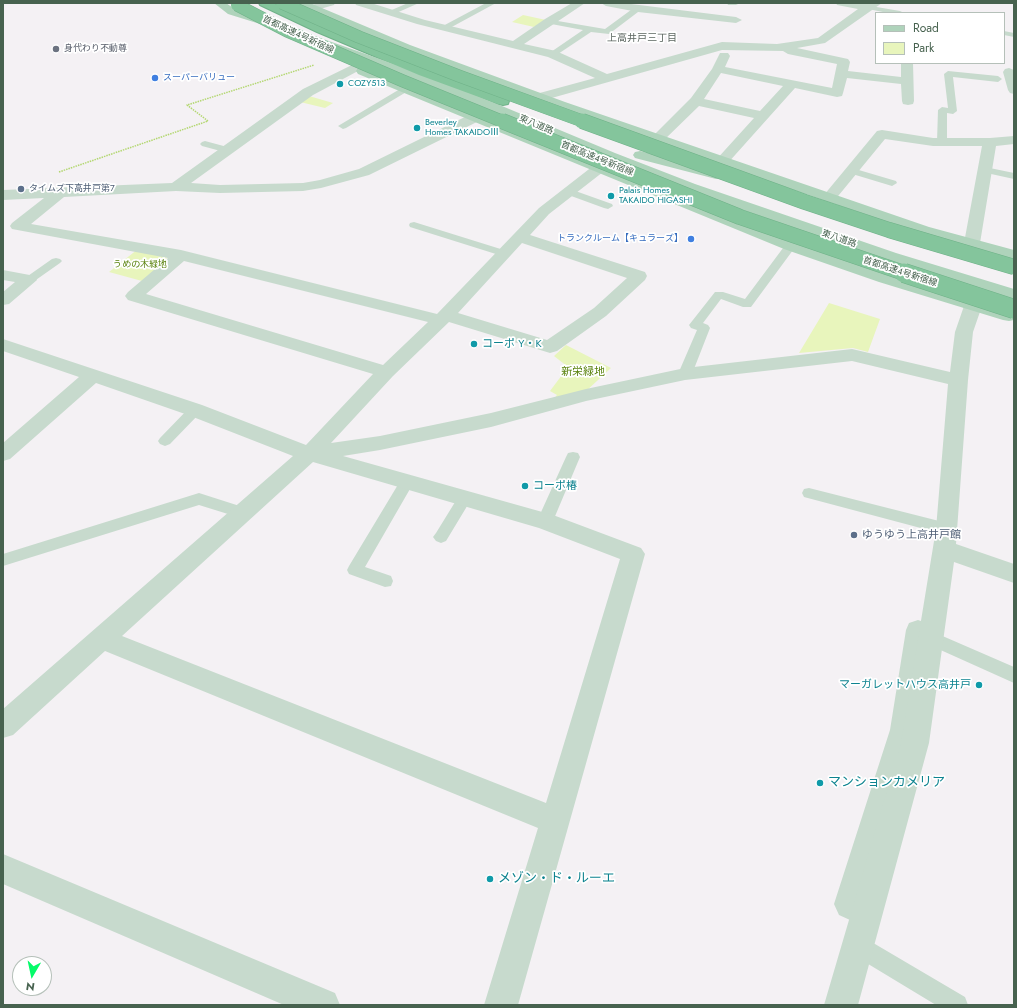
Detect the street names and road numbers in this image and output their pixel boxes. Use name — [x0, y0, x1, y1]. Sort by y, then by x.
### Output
street label: 首都高速4号新宿線 — [261, 14, 335, 56]
street label: 東八道路 — [517, 113, 555, 137]
street label: 首都高速4号新宿線 — [559, 140, 635, 178]
street label: 東八道路 — [820, 228, 858, 250]
street label: 首都高速4号新宿線 — [862, 255, 938, 289]

